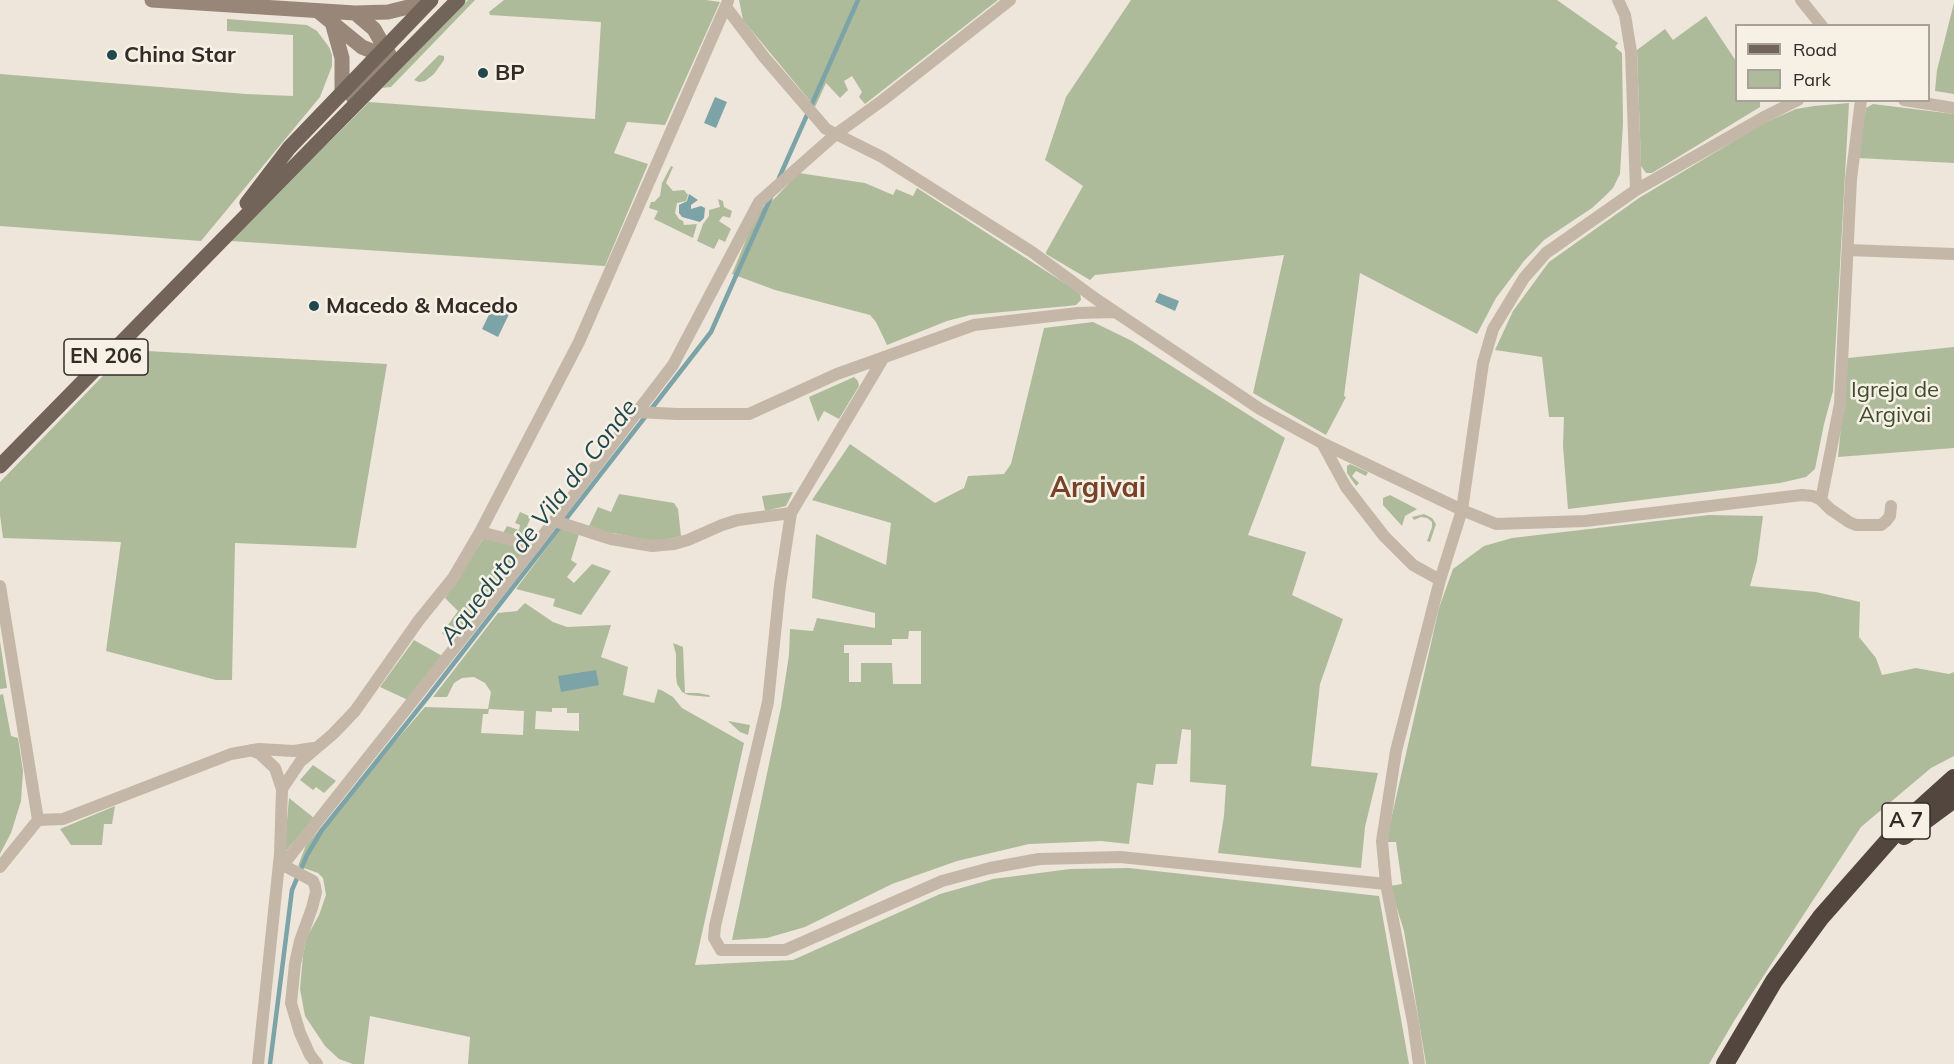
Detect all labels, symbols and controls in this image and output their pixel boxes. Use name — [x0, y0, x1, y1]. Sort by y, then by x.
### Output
legend — [1735, 24, 1930, 102]
text: Road — [1793, 38, 1837, 61]
place label: China Star — [124, 42, 236, 68]
marker: China Star — [105, 48, 119, 62]
place label: BP — [495, 60, 525, 86]
marker: BP — [476, 66, 490, 80]
text: Park — [1793, 68, 1831, 91]
place label: Macedo & Macedo — [326, 293, 518, 319]
marker: Macedo & Macedo — [307, 299, 321, 313]
road number: EN 206 — [64, 339, 148, 375]
park label: Igreja de Argivai — [1851, 377, 1939, 428]
water label: Aqueduto de Vila do Conde — [434, 394, 644, 650]
district label: Argivai — [1050, 472, 1146, 506]
road number: A 7 — [1882, 803, 1930, 839]

